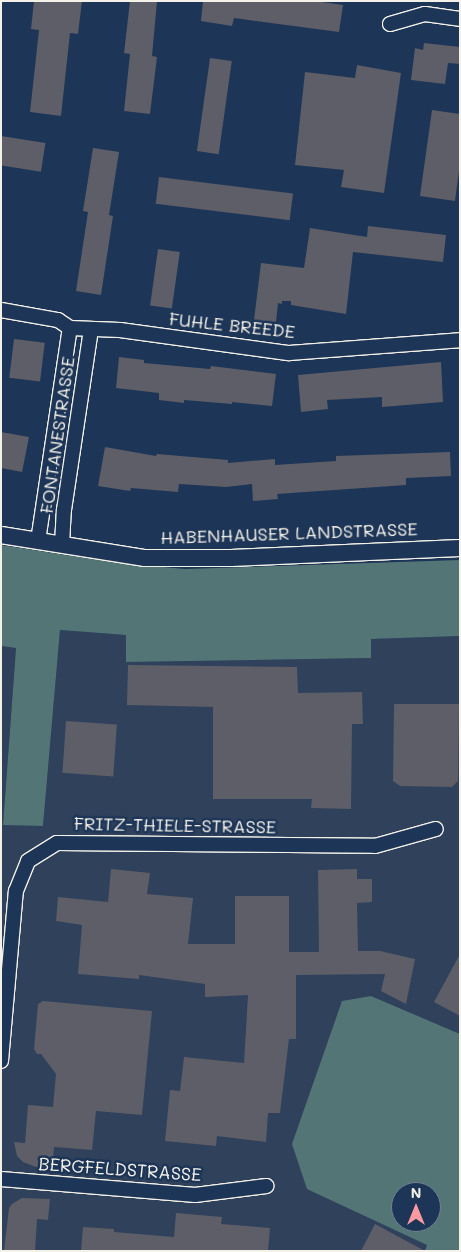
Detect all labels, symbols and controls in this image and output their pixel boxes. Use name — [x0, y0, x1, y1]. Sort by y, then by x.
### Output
street label: FUHLE BREEDE — [168, 308, 296, 342]
street label: FONTANESTRASSE — [35, 355, 79, 515]
street label: HABENHAUSER LANDSTRASSE — [160, 518, 418, 548]
street label: FRITZ-THIELE-STRASSE — [74, 812, 276, 838]
street label: BERGFELDSTRASSE — [38, 1153, 202, 1185]
north arrow — [391, 1182, 441, 1232]
text: N — [411, 1183, 421, 1202]

